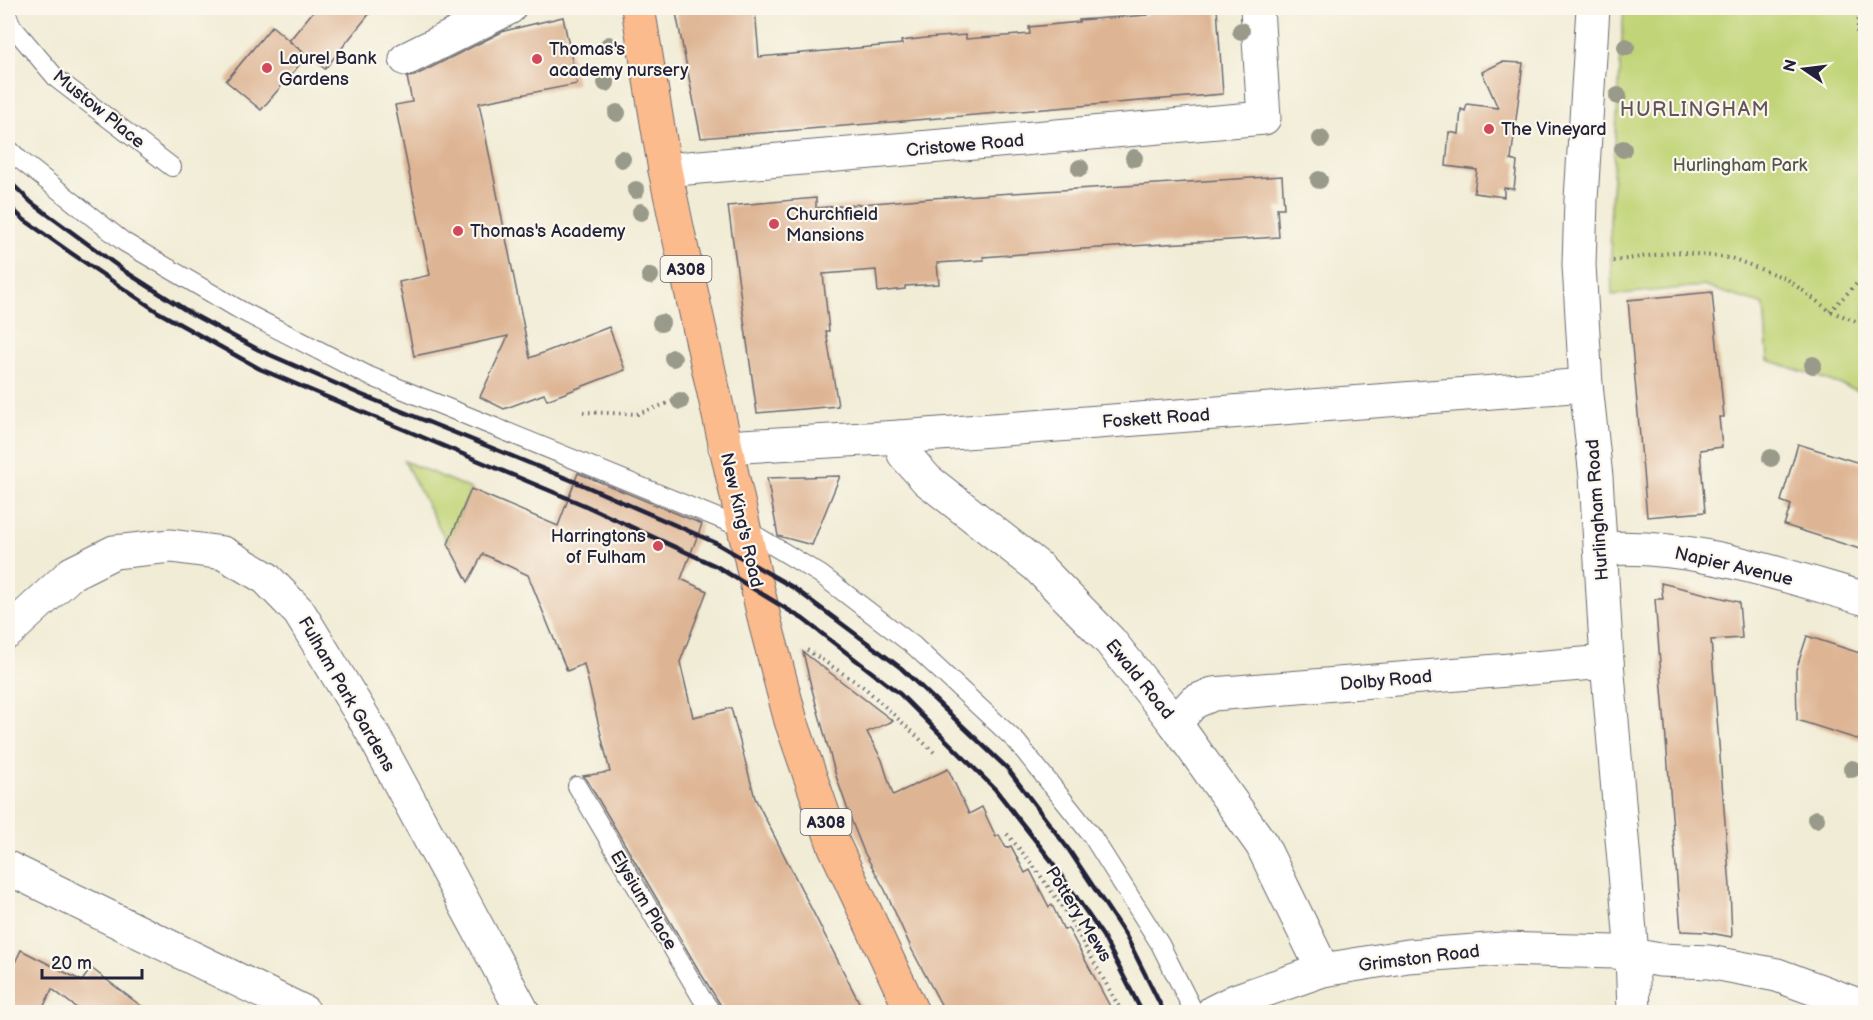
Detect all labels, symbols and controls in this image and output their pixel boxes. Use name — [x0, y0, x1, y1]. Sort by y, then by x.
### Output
place label: Thomas's academy nursery — [549, 39, 689, 81]
north arrow — [1774, 39, 1834, 99]
place label: Laurel Bank Gardens — [279, 48, 376, 90]
marker: Thomas's academy nursery — [530, 52, 544, 66]
text: N — [1780, 58, 1802, 74]
marker: Laurel Bank Gardens — [260, 61, 274, 75]
street label: Mustow Place — [48, 66, 149, 153]
district label: HURLINGHAM — [1620, 98, 1770, 122]
place label: The Vineyard — [1501, 119, 1607, 140]
marker: The Vineyard — [1482, 122, 1496, 136]
street label: Cristowe Road — [905, 130, 1025, 161]
park label: Hurlingham Park — [1673, 155, 1807, 176]
place label: Churchfield Mansions — [786, 204, 878, 246]
marker: Churchfield Mansions — [767, 217, 781, 231]
place label: Thomas's Academy — [470, 221, 626, 242]
marker: Thomas's Academy — [451, 224, 465, 238]
road number: A308 — [660, 256, 712, 282]
street label: Foskett Road — [1101, 404, 1211, 433]
street label: Hurlingham Road — [1582, 438, 1613, 581]
street label: New King's Road — [716, 451, 767, 590]
place label: Harringtons of Fulham — [551, 526, 646, 568]
marker: Harringtons of Fulham — [651, 539, 665, 553]
street label: Napier Avenue — [1673, 543, 1795, 590]
street label: Fulham Park Gardens — [294, 613, 400, 775]
street label: Ewald Road — [1101, 635, 1178, 723]
street label: Dolby Road — [1339, 666, 1433, 695]
road number: A308 — [800, 809, 852, 835]
street label: Elysium Place — [606, 847, 682, 954]
street label: Pottery Mews — [1041, 863, 1116, 966]
street label: Grimston Road — [1357, 941, 1481, 976]
scale bar — [42, 942, 142, 980]
text: 20 m — [51, 953, 92, 974]

